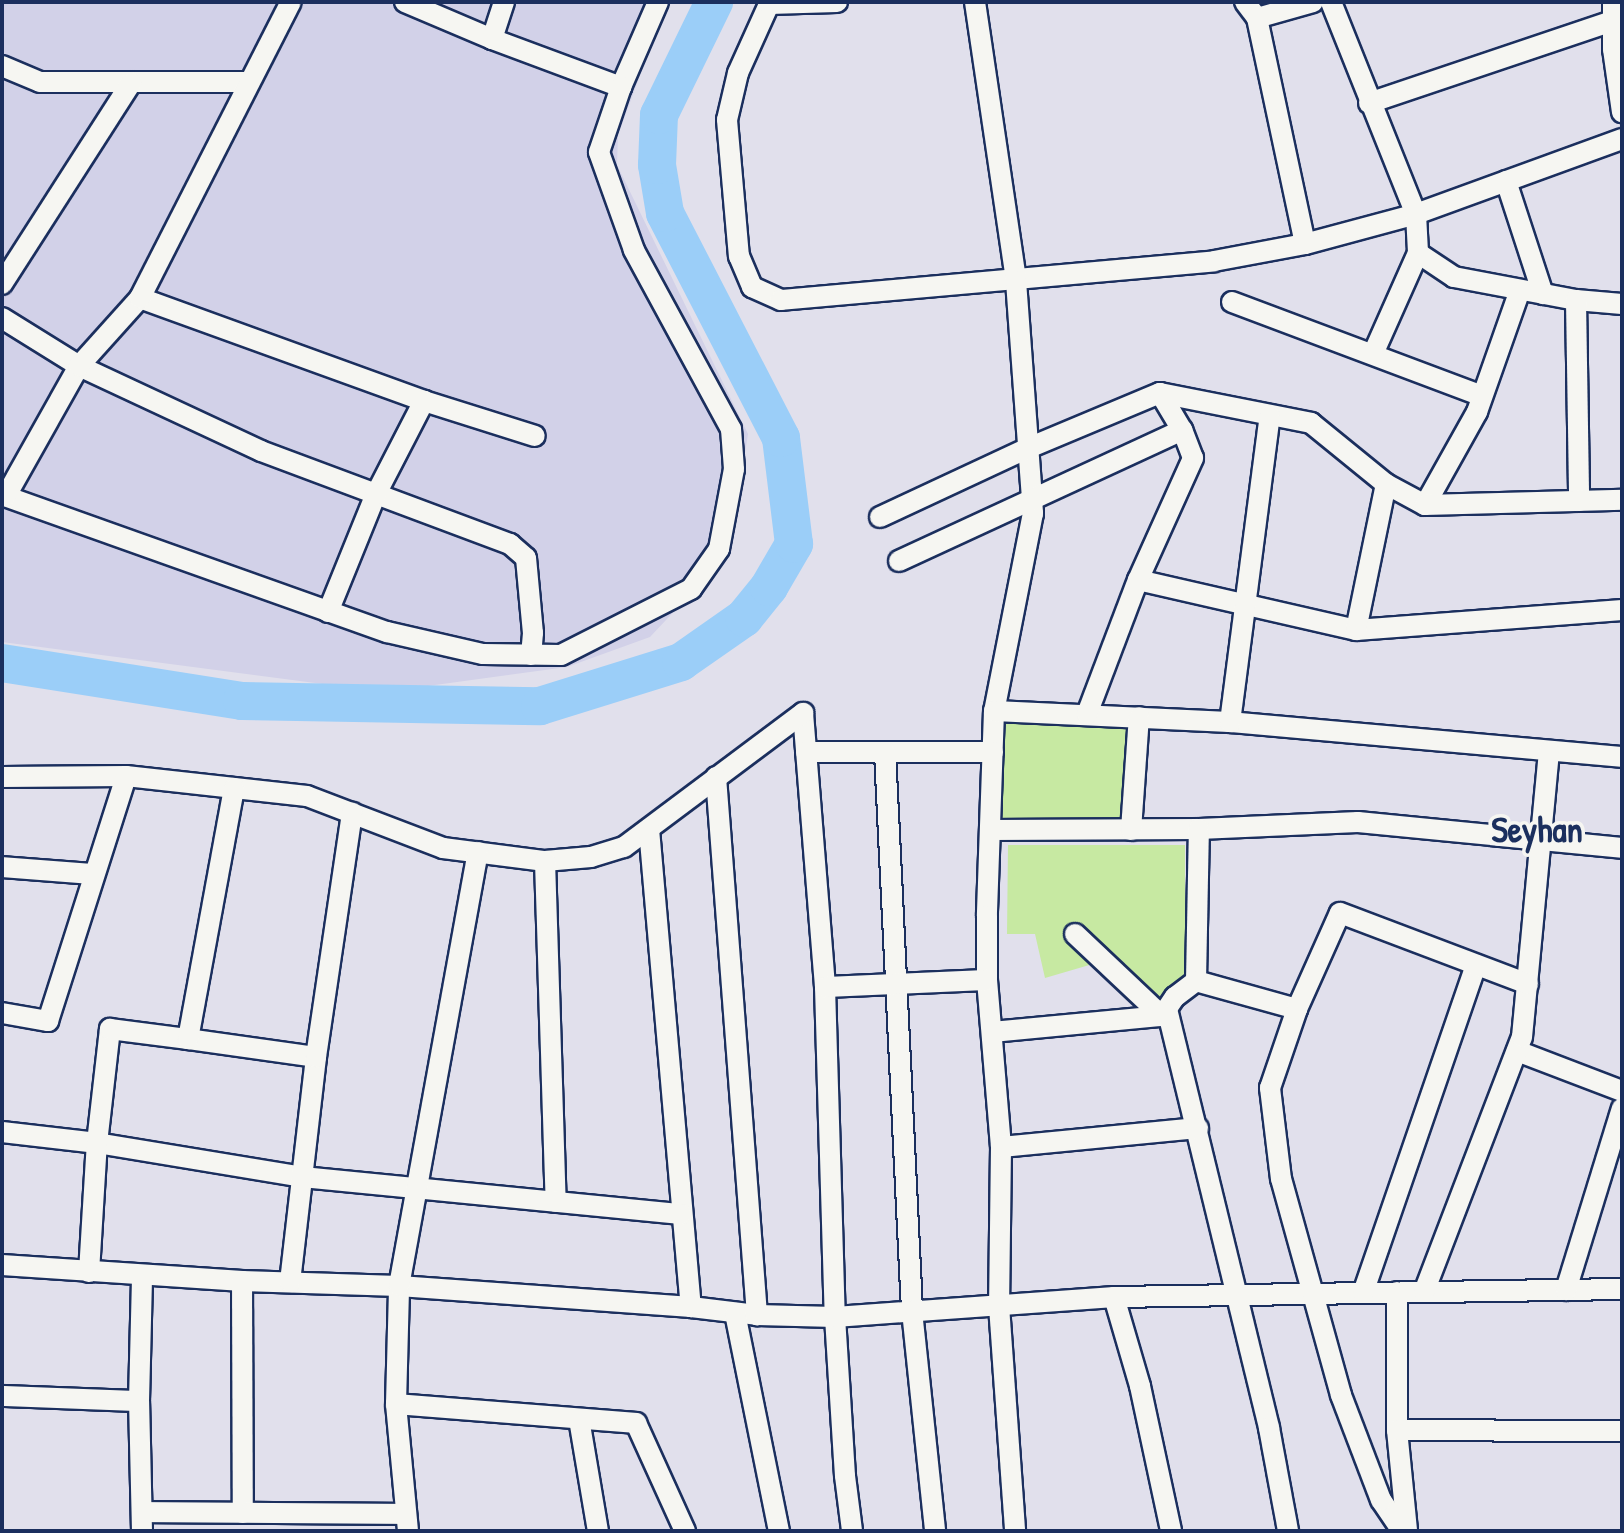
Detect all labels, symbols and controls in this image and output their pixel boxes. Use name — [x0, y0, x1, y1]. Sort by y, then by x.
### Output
district label: Seyhan — [1491, 807, 1583, 851]

